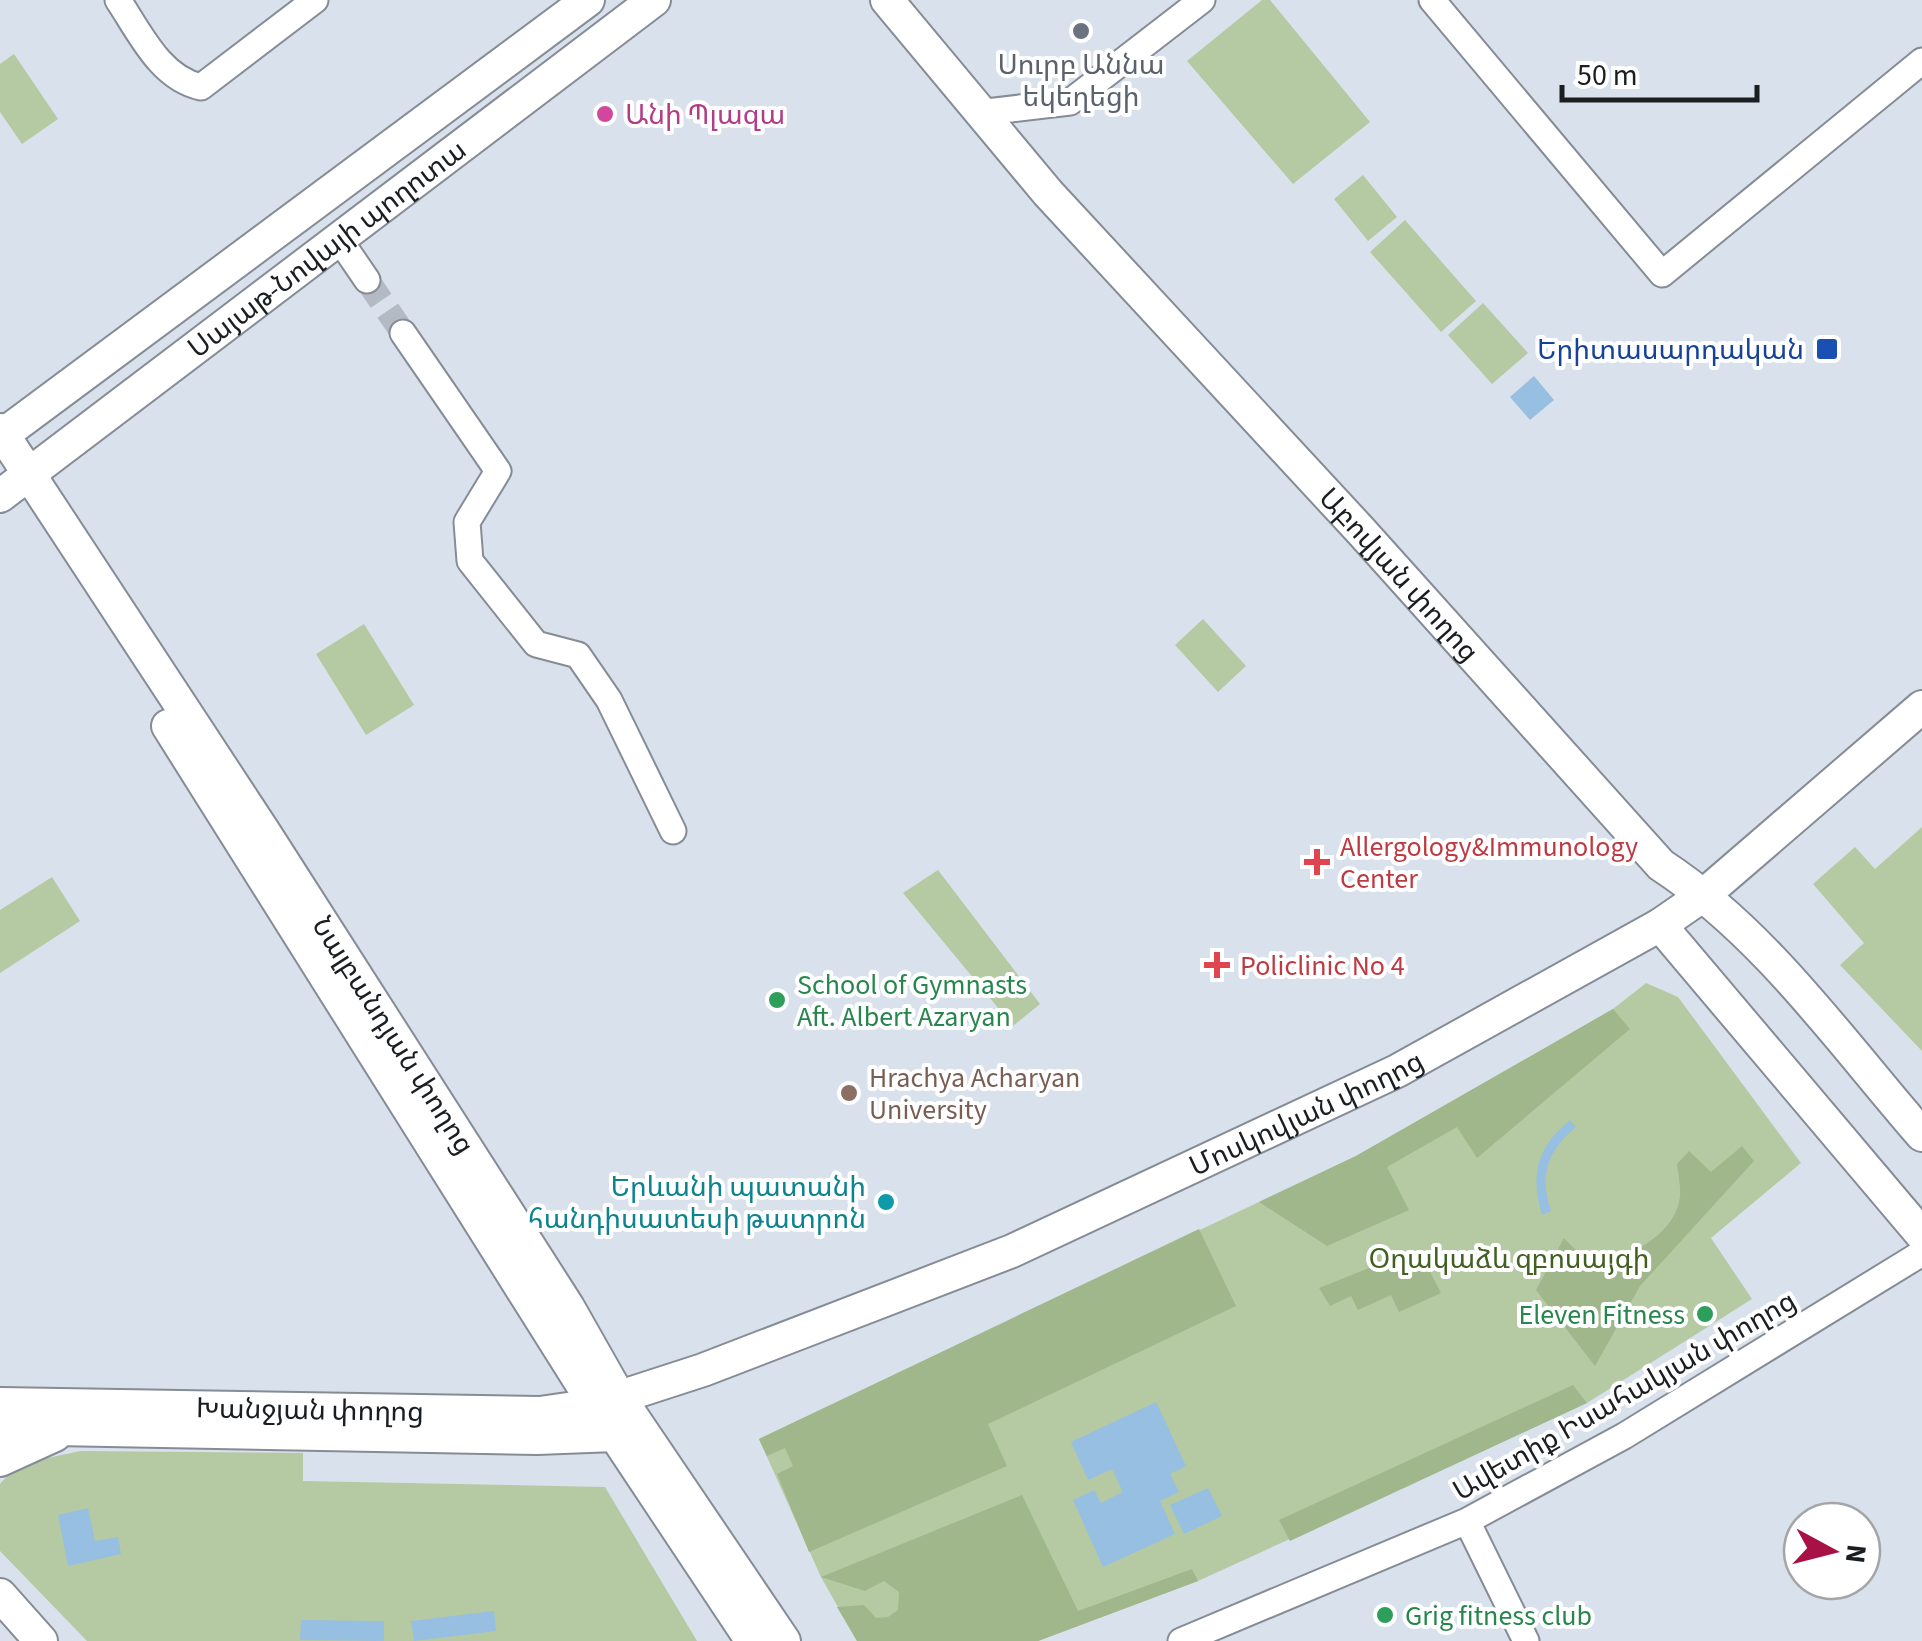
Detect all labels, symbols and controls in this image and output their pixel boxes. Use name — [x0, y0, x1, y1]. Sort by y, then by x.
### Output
marker: Սուրբ Աննա եկեղեցի — [1070, 20, 1092, 42]
scale bar — [1562, 40, 1757, 102]
place label: Սուրբ Աննա եկեղեցի — [997, 45, 1165, 117]
text: 50 m — [1577, 54, 1638, 97]
place label: Անի Պլազա — [625, 95, 785, 135]
marker: Անի Պլազա — [594, 103, 616, 125]
street label: Սայաթ-Նովայի պողոտա — [180, 130, 475, 368]
place label: Երիտասարդական — [1537, 330, 1804, 370]
marker: Երիտասարդական — [1814, 336, 1840, 362]
street label: Աբովյան փողոց — [1309, 479, 1488, 671]
place label: Allergology&Immunology Center — [1340, 827, 1638, 899]
marker: Allergology&Immunology Center — [1304, 849, 1330, 875]
street label: Նալբանդյան փողոց — [302, 909, 484, 1162]
place label: Policlinic No 4 — [1240, 946, 1405, 986]
marker: Policlinic No 4 — [1204, 952, 1230, 978]
place label: School of Gymnasts Aft. Albert Azaryan — [797, 965, 1027, 1037]
marker: School of Gymnasts Aft. Albert Azaryan — [766, 989, 788, 1011]
street label: Մոսկովյան փողոց — [1183, 1041, 1431, 1186]
place label: Hrachya Acharyan University — [869, 1058, 1080, 1130]
marker: Hrachya Acharyan University — [838, 1082, 860, 1104]
place label: Երևանի պատանի հանդիսատեսի թատրոն — [528, 1167, 866, 1239]
marker: Երևանի պատանի հանդիսատեսի թատրոն — [875, 1191, 897, 1213]
park label: Օղակաձև զբոսայգի — [1369, 1239, 1649, 1279]
street label: Ավետիք Իսահակյան փողոց — [1446, 1281, 1803, 1511]
place label: Eleven Fitness — [1518, 1295, 1685, 1335]
marker: Eleven Fitness — [1694, 1303, 1716, 1325]
street label: Խանջյան փողոց — [196, 1388, 424, 1432]
north arrow — [1782, 1501, 1882, 1601]
text: N — [1835, 1542, 1877, 1566]
place label: Grig fitness club — [1405, 1596, 1592, 1636]
marker: Grig fitness club — [1374, 1604, 1396, 1626]

